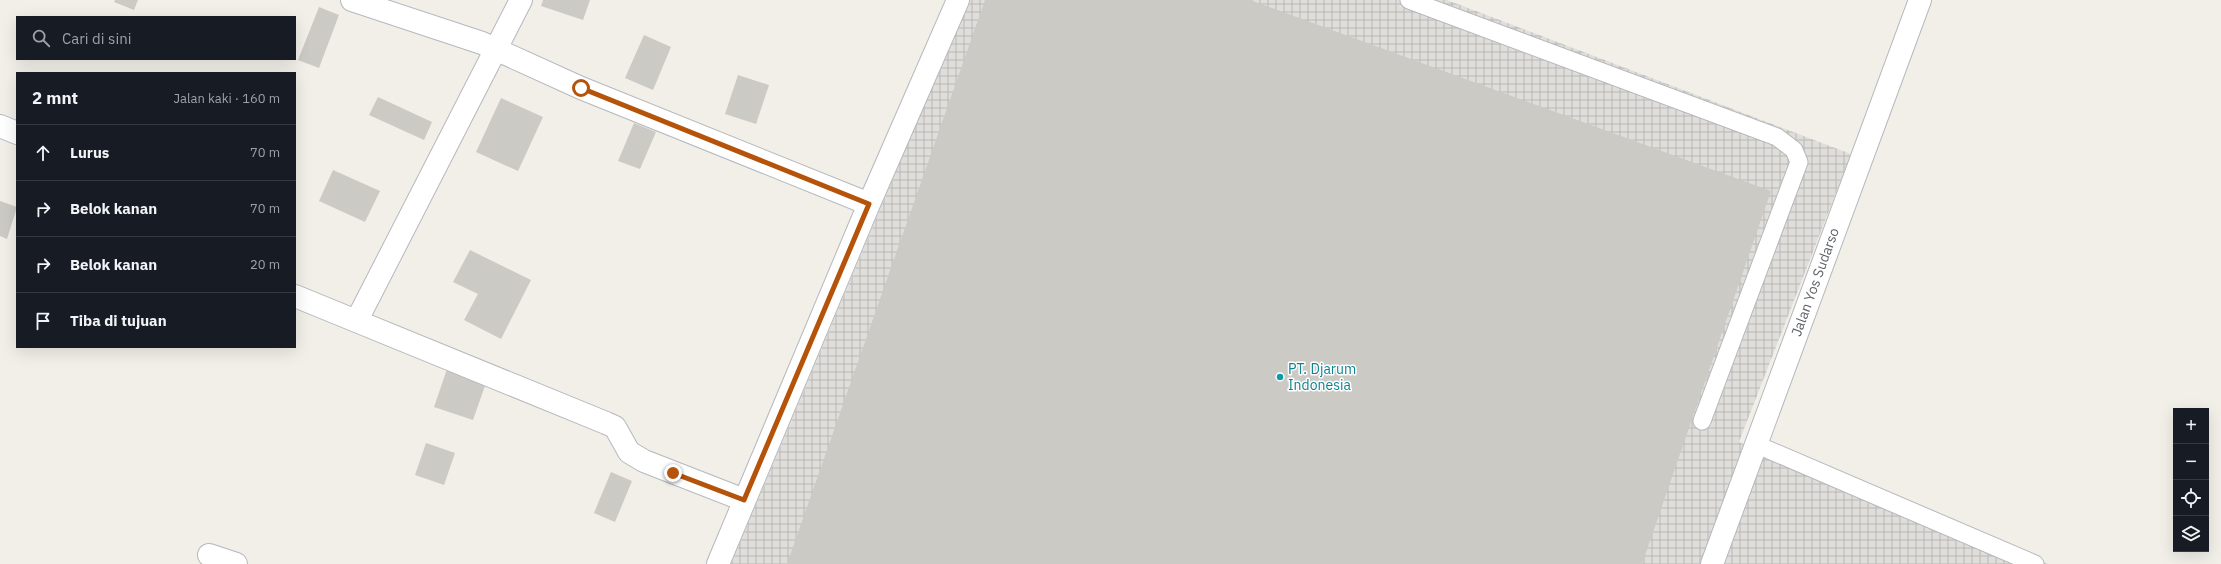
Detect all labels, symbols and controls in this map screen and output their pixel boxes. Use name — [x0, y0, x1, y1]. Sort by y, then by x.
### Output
search box — [16, 16, 296, 60]
icon: search — [30, 27, 52, 49]
text: Cari di sini — [62, 29, 131, 48]
route start — [572, 79, 590, 97]
text: 2 mnt — [32, 87, 78, 109]
text: Jalan kaki · 160 m — [173, 90, 280, 107]
icon: ahead — [32, 142, 54, 164]
text: Lurus — [70, 143, 109, 162]
text: 70 m — [250, 144, 280, 161]
icon: right — [32, 198, 54, 220]
text: Belok kanan — [70, 199, 157, 218]
text: 70 m — [250, 200, 280, 217]
street label: Jalan Yos Sudarso — [1787, 225, 1843, 339]
icon: right — [32, 254, 54, 276]
text: Belok kanan — [70, 255, 157, 274]
text: 20 m — [250, 256, 280, 273]
icon: arrive — [32, 310, 54, 332]
text: Tiba di tujuan — [70, 311, 167, 330]
place label: PT. Djarum Indonesia — [1288, 360, 1356, 394]
marker: PT. Djarum Indonesia — [1275, 372, 1285, 382]
map controls — [2173, 408, 2209, 552]
button: + — [2173, 408, 2209, 444]
button: − — [2173, 444, 2209, 480]
route end — [664, 464, 682, 482]
button: locate — [2173, 480, 2209, 516]
button: layers — [2173, 516, 2209, 552]

